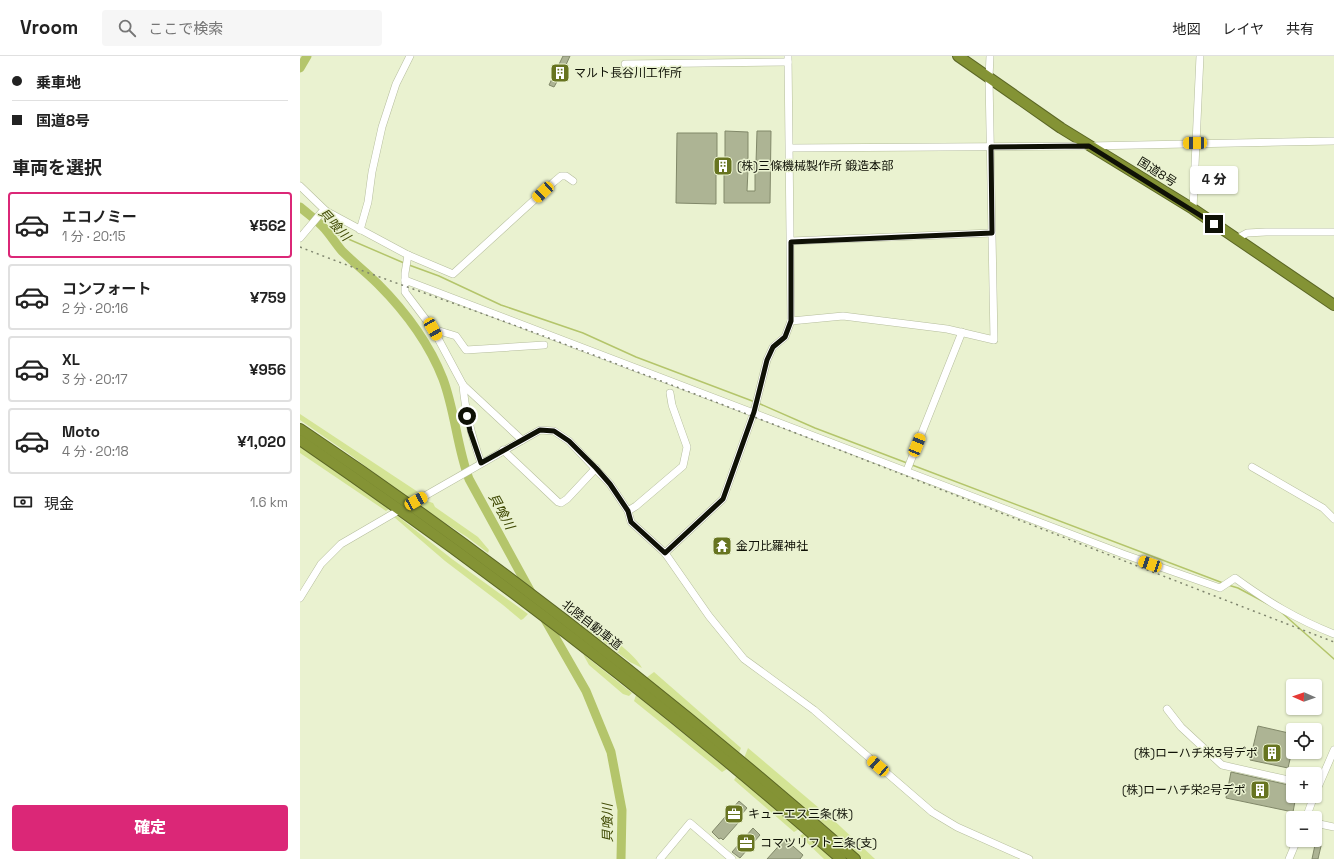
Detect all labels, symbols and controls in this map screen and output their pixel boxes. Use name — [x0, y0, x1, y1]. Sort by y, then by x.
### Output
search box — [102, 10, 382, 46]
text: Vroom — [20, 15, 78, 40]
icon: search — [116, 17, 138, 39]
text: ここで検索 — [148, 19, 223, 38]
text: 地図 — [1172, 20, 1200, 38]
text: レイヤ — [1222, 20, 1264, 38]
text: 共有 — [1286, 20, 1314, 38]
building icon: マルト長谷川工作所 — [549, 62, 571, 84]
place label: マルト長谷川工作所 — [574, 65, 682, 81]
text: 乗車地 — [36, 73, 81, 92]
text: 国道8号 — [36, 111, 90, 130]
car — [1183, 137, 1207, 149]
street label: 国道8号 — [1134, 154, 1180, 190]
building icon: (株)三條機械製作所 鍛造本部 — [712, 155, 734, 177]
text: 車両を選択 — [12, 156, 102, 179]
place label: (株)三條機械製作所 鍛造本部 — [737, 158, 893, 174]
callout: 4 分 — [1190, 166, 1238, 194]
text: 4 分 — [1202, 171, 1226, 188]
car — [530, 179, 556, 205]
water label: 貝喰川 — [315, 204, 356, 246]
icon: car — [14, 207, 50, 243]
text: エコノミー — [62, 207, 137, 226]
route end — [1205, 215, 1223, 233]
text: ¥562 — [250, 216, 286, 235]
text: 1 分 · 20:15 — [62, 228, 126, 245]
icon: car — [14, 279, 50, 315]
text: コンフォート — [62, 279, 152, 298]
text: ¥759 — [250, 288, 286, 307]
text: 2 分 · 20:16 — [62, 300, 128, 317]
car — [422, 316, 444, 342]
text: XL — [62, 350, 80, 369]
icon: car — [14, 351, 50, 387]
text: ¥956 — [249, 360, 286, 379]
text: 3 分 · 20:17 — [62, 371, 128, 388]
route start — [458, 407, 476, 425]
text: Moto — [62, 422, 100, 441]
icon: car — [14, 423, 50, 459]
text: ¥1,020 — [237, 432, 286, 451]
car — [907, 432, 927, 458]
text: 4 分 · 20:18 — [62, 443, 129, 460]
car — [403, 490, 429, 512]
water label: 貝喰川 — [485, 490, 519, 534]
icon: cash — [12, 491, 34, 513]
text: 現金 — [44, 494, 74, 513]
text: 1.6 km — [250, 494, 288, 511]
temple icon: 金刀比羅神社 — [711, 535, 733, 557]
place label: 金刀比羅神社 — [736, 538, 808, 554]
car — [1137, 554, 1163, 574]
street label: 北陸自動車道 — [559, 597, 625, 653]
north arrow — [1286, 679, 1322, 715]
map controls — [1286, 679, 1322, 847]
button: locate — [1286, 723, 1322, 759]
building icon: (株)ローハチ栄3号デポ — [1261, 742, 1283, 764]
place label: (株)ローハチ栄3号デポ — [1134, 745, 1258, 761]
car — [865, 754, 891, 778]
button: + — [1286, 767, 1322, 803]
building icon: (株)ローハチ栄2号デポ — [1249, 779, 1271, 801]
place label: (株)ローハチ栄2号デポ — [1122, 782, 1246, 798]
water label: 貝喰川 — [599, 801, 616, 843]
office icon: キューエス三条(株) — [723, 803, 745, 825]
button: 確定 — [12, 805, 288, 851]
place label: キューエス三条(株) — [748, 806, 853, 822]
button: − — [1286, 811, 1322, 847]
office icon: コマツリフト三条(支) — [735, 832, 757, 854]
place label: コマツリフト三条(支) — [760, 835, 877, 851]

